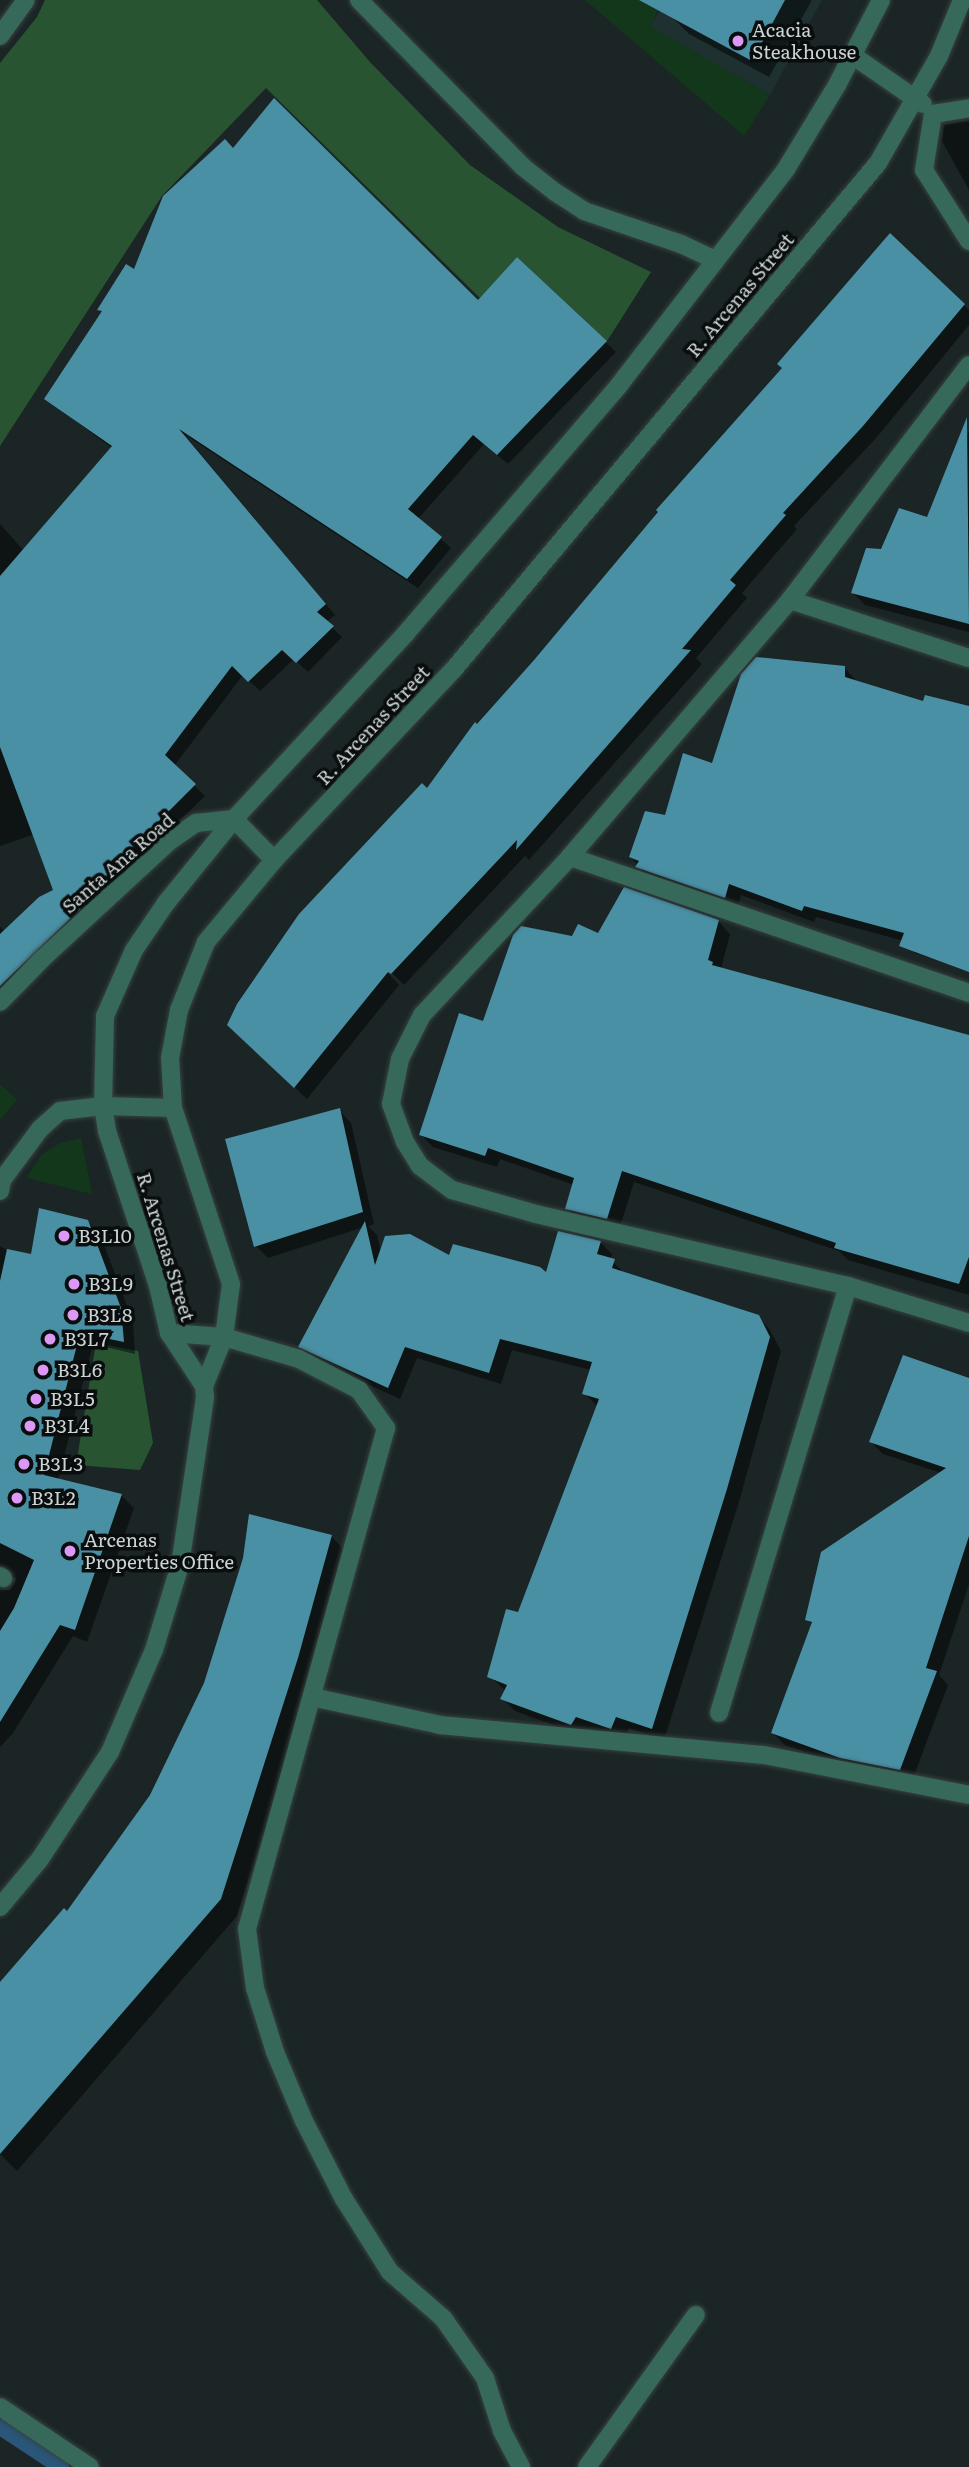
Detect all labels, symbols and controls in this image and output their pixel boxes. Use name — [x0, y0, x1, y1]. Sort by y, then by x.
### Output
place label: Acacia Steakhouse — [752, 19, 856, 63]
marker: Acacia Steakhouse — [730, 33, 746, 49]
street label: R. Arcenas Street — [682, 228, 798, 362]
street label: R. Arcenas Street — [312, 661, 434, 789]
street label: Santa Ana Road — [57, 808, 179, 918]
street label: R. Arcenas Street — [132, 1170, 200, 1324]
place label: B3L10 — [78, 1225, 132, 1247]
marker: B3L10 — [56, 1228, 72, 1244]
place label: B3L9 — [88, 1273, 133, 1295]
marker: B3L9 — [66, 1276, 82, 1292]
place label: B3L8 — [87, 1304, 132, 1326]
marker: B3L8 — [65, 1307, 81, 1323]
place label: B3L7 — [64, 1328, 109, 1350]
marker: B3L7 — [42, 1331, 58, 1347]
place label: B3L6 — [57, 1359, 102, 1381]
marker: B3L6 — [35, 1362, 51, 1378]
place label: B3L5 — [50, 1388, 95, 1410]
marker: B3L5 — [28, 1391, 44, 1407]
place label: B3L4 — [44, 1415, 89, 1437]
marker: B3L4 — [22, 1418, 38, 1434]
place label: B3L3 — [38, 1453, 83, 1475]
marker: B3L3 — [16, 1456, 32, 1472]
place label: B3L2 — [31, 1487, 76, 1509]
marker: B3L2 — [9, 1490, 25, 1506]
place label: Arcenas Properties Office — [84, 1529, 234, 1573]
marker: Arcenas Properties Office — [62, 1543, 78, 1559]

